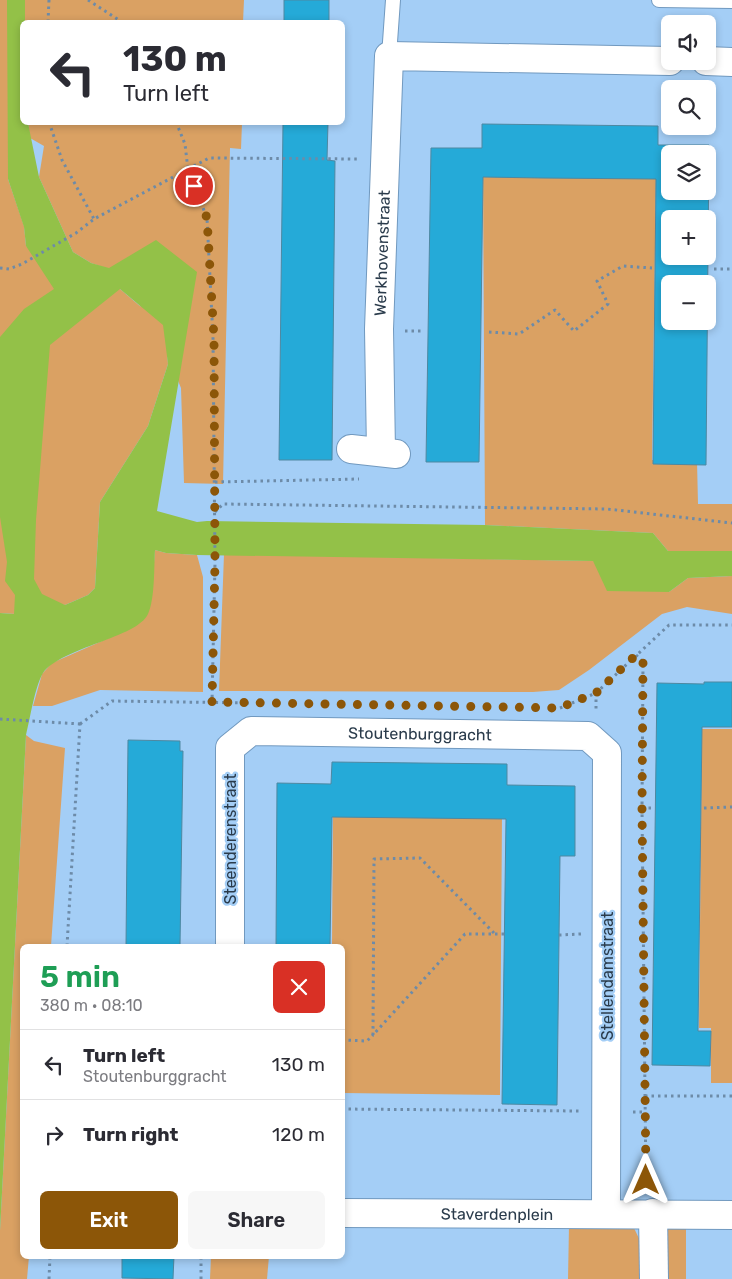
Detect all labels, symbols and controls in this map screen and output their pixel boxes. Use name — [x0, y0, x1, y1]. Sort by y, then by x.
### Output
map controls — [661, 15, 716, 330]
button: sound — [661, 15, 716, 70]
text: 130 m — [123, 38, 227, 80]
icon: left — [40, 40, 105, 105]
text: Turn left — [123, 80, 209, 107]
button: search — [661, 80, 716, 135]
button: layers — [661, 145, 716, 200]
pin — [173, 165, 215, 207]
icon: arrive — [180, 172, 208, 200]
street label: Werkhovenstraat — [370, 190, 394, 316]
button: + — [661, 210, 716, 265]
button: − — [661, 275, 716, 330]
street label: Stoutenburggracht — [348, 723, 492, 745]
street label: Steenderenstraat — [221, 773, 240, 905]
street label: Stellendamstraat — [598, 912, 617, 1040]
text: 5 min — [40, 959, 120, 995]
button: close — [273, 961, 325, 1013]
text: 380 m · 08:10 — [40, 996, 143, 1015]
text: Turn left — [83, 1044, 165, 1067]
icon: left — [40, 1051, 68, 1079]
text: 130 m — [272, 1053, 325, 1076]
text: Stoutenburggracht — [83, 1067, 227, 1086]
icon: right — [40, 1121, 68, 1149]
text: Turn right — [83, 1123, 178, 1146]
text: 120 m — [272, 1123, 325, 1146]
position arrow — [619, 1153, 671, 1205]
button: Exit — [40, 1191, 178, 1249]
button: Share — [188, 1191, 325, 1249]
street label: Staverdenplein — [441, 1205, 553, 1224]

